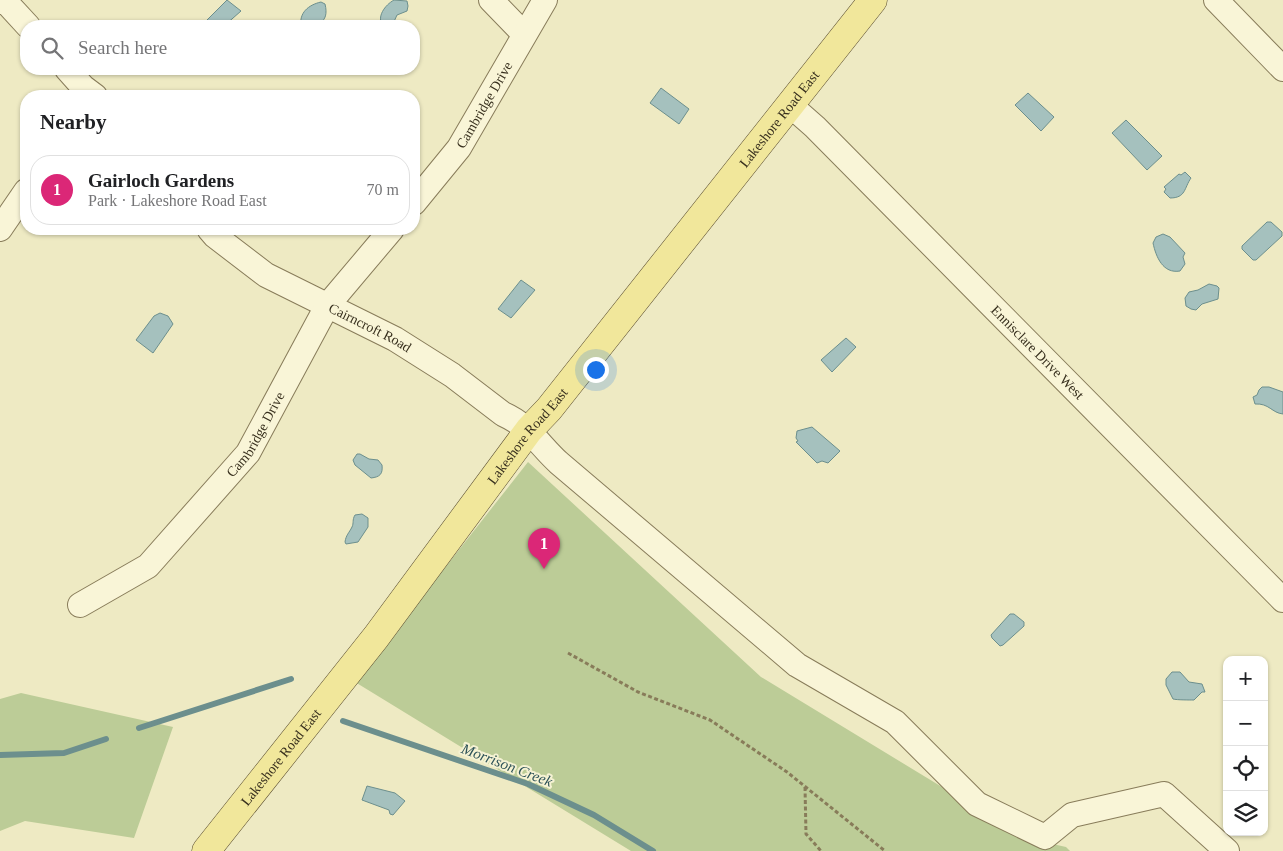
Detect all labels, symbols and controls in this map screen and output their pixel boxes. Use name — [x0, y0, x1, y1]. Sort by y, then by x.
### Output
search box — [20, 20, 420, 75]
icon: search — [38, 34, 66, 62]
text: Search here — [78, 37, 167, 58]
street label: Cambridge Drive — [453, 59, 515, 151]
street label: Lakeshore Road East — [736, 67, 822, 170]
text: Nearby — [40, 110, 107, 134]
text: Gairloch Gardens — [88, 170, 234, 191]
text: 1 — [53, 181, 61, 198]
text: 70 m — [367, 181, 399, 198]
text: Park · Lakeshore Road East — [88, 192, 267, 209]
street label: Cairncroft Road — [326, 300, 414, 355]
street label: Ennisclare Drive West — [988, 302, 1087, 402]
your location — [583, 357, 609, 383]
street label: Lakeshore Road East — [484, 385, 570, 487]
street label: Cambridge Drive — [223, 389, 287, 480]
pin: 1 — [528, 528, 560, 569]
map controls — [1223, 656, 1268, 836]
button: + — [1223, 656, 1268, 701]
button: − — [1223, 701, 1268, 746]
street label: Lakeshore Road East — [238, 706, 324, 808]
water label: Morrison Creek — [459, 740, 555, 790]
button: locate — [1223, 746, 1268, 791]
button: layers — [1223, 791, 1268, 836]

